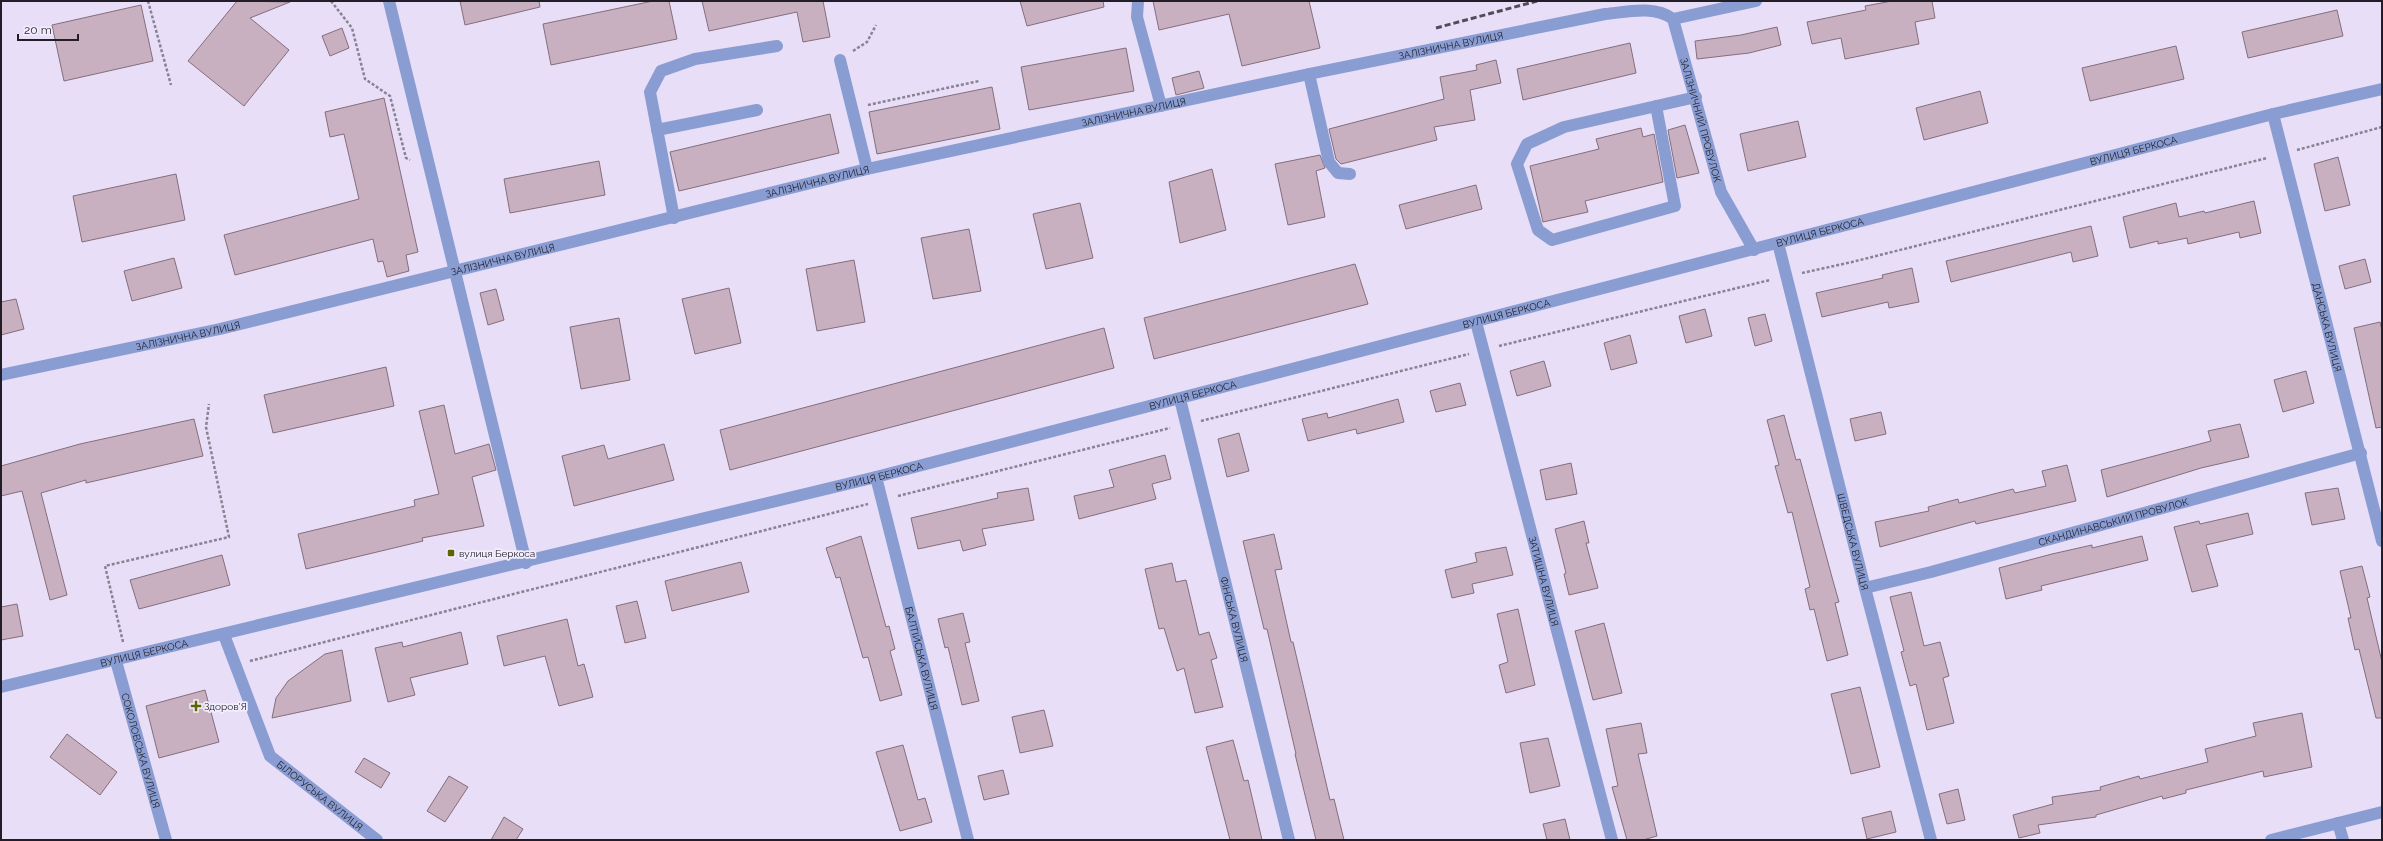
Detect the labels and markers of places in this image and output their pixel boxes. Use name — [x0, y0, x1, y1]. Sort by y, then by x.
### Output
marker: вулиця Беркоса — [446, 548, 456, 558]
place label: вулиця Беркоса — [459, 548, 535, 559]
marker: Здоров'Я — [191, 701, 201, 711]
place label: Здоров'Я — [204, 701, 247, 712]

